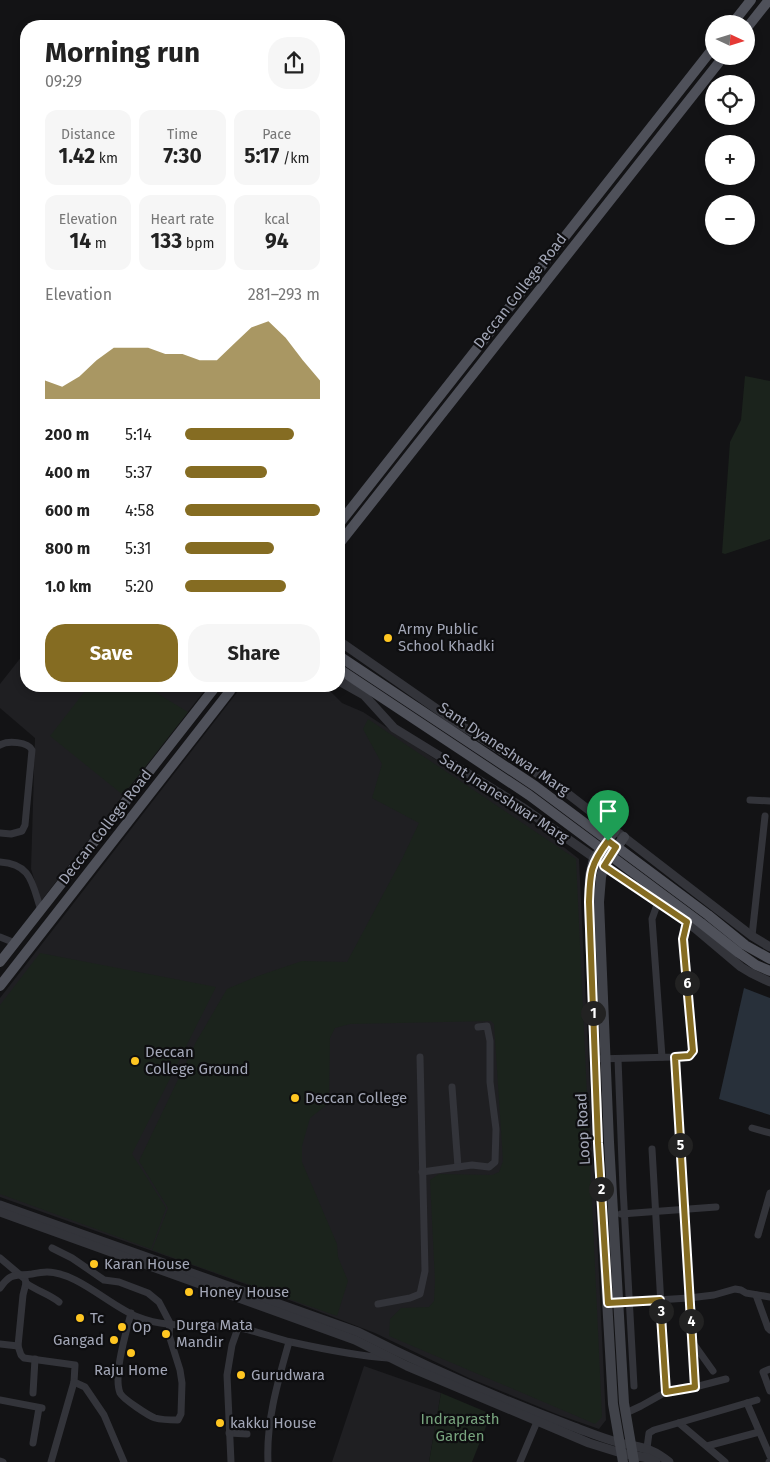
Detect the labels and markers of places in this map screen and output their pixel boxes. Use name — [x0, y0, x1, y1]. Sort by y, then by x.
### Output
place label: Army Public School Khadki — [398, 620, 495, 655]
marker: Army Public School Khadki — [382, 632, 394, 644]
pin — [587, 790, 629, 841]
pin: 6 — [674, 970, 700, 996]
pin: 1 — [580, 1000, 606, 1026]
place label: Deccan College Ground — [145, 1043, 249, 1078]
marker: Deccan College Ground — [129, 1055, 141, 1067]
place label: Deccan College — [305, 1089, 407, 1107]
marker: Deccan College — [289, 1092, 301, 1104]
pin: 5 — [668, 1132, 692, 1158]
pin: 2 — [588, 1176, 614, 1202]
place label: Karan House — [104, 1255, 190, 1273]
marker: Karan House — [88, 1258, 100, 1270]
place label: Honey House — [199, 1283, 289, 1301]
marker: Honey House — [183, 1286, 195, 1298]
pin: 3 — [648, 1298, 674, 1324]
pin: 4 — [678, 1308, 704, 1334]
place label: Tc — [90, 1309, 104, 1327]
marker: Tc — [74, 1312, 86, 1324]
place label: Durga Mata Mandir — [176, 1316, 253, 1351]
place label: Op — [132, 1318, 151, 1336]
marker: Op — [116, 1321, 128, 1333]
marker: Durga Mata Mandir — [160, 1328, 172, 1340]
place label: Gangad — [53, 1331, 104, 1349]
marker: Gangad — [108, 1334, 120, 1346]
marker: Raju Home — [125, 1347, 137, 1359]
place label: Raju Home — [94, 1361, 168, 1379]
place label: Gurudwara — [251, 1366, 325, 1384]
marker: Gurudwara — [235, 1369, 247, 1381]
place label: kakku House — [230, 1414, 316, 1432]
marker: kakku House — [214, 1417, 226, 1429]

